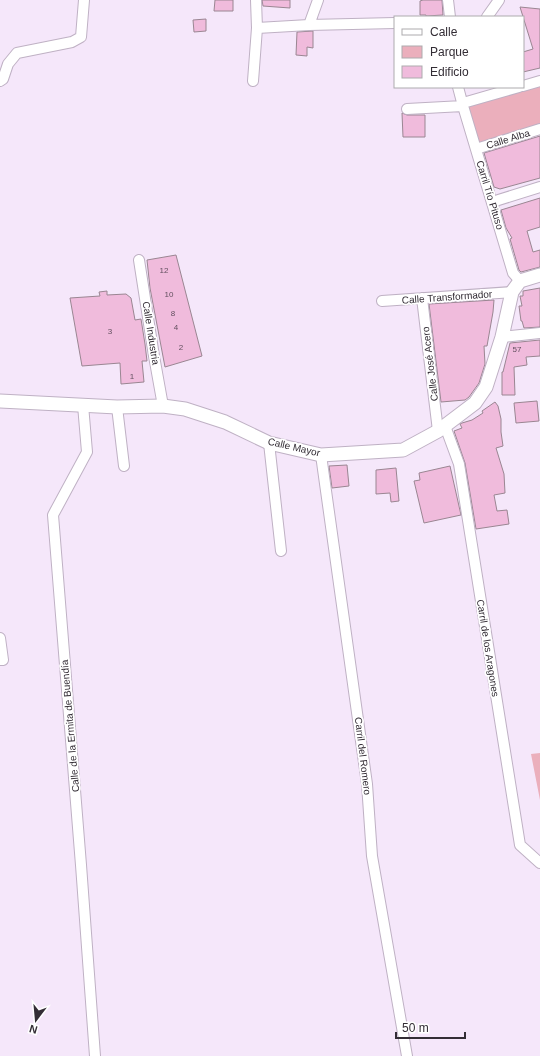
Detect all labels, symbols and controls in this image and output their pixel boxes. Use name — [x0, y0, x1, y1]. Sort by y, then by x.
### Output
legend — [394, 16, 524, 88]
text: Calle — [430, 25, 458, 39]
text: Parque — [430, 45, 469, 59]
text: Edificio — [430, 65, 469, 79]
street label: Calle Alba — [485, 127, 532, 151]
street label: Carril Tío Pituso — [474, 159, 506, 231]
house number: 12 — [160, 266, 169, 275]
street label: Calle Transformador — [401, 288, 493, 306]
house number: 10 — [165, 290, 174, 299]
street label: Calle Industria — [141, 301, 162, 366]
house number: 8 — [171, 309, 176, 318]
house number: 4 — [174, 323, 179, 332]
street label: Calle José Acero — [420, 326, 440, 402]
house number: 3 — [108, 327, 113, 336]
house number: 2 — [179, 343, 184, 352]
house number: 57 — [513, 345, 522, 354]
house number: 1 — [130, 372, 135, 381]
street label: Calle Mayor — [267, 436, 322, 459]
street label: Carril de los Aragones — [475, 599, 501, 697]
street label: Calle de la Ermita de Buendía — [59, 659, 81, 793]
street label: Carril del Romero — [353, 716, 373, 796]
north arrow — [16, 1000, 56, 1040]
scale bar — [396, 1014, 465, 1040]
text: 50 m — [402, 1021, 429, 1035]
text: N — [28, 1023, 39, 1036]

